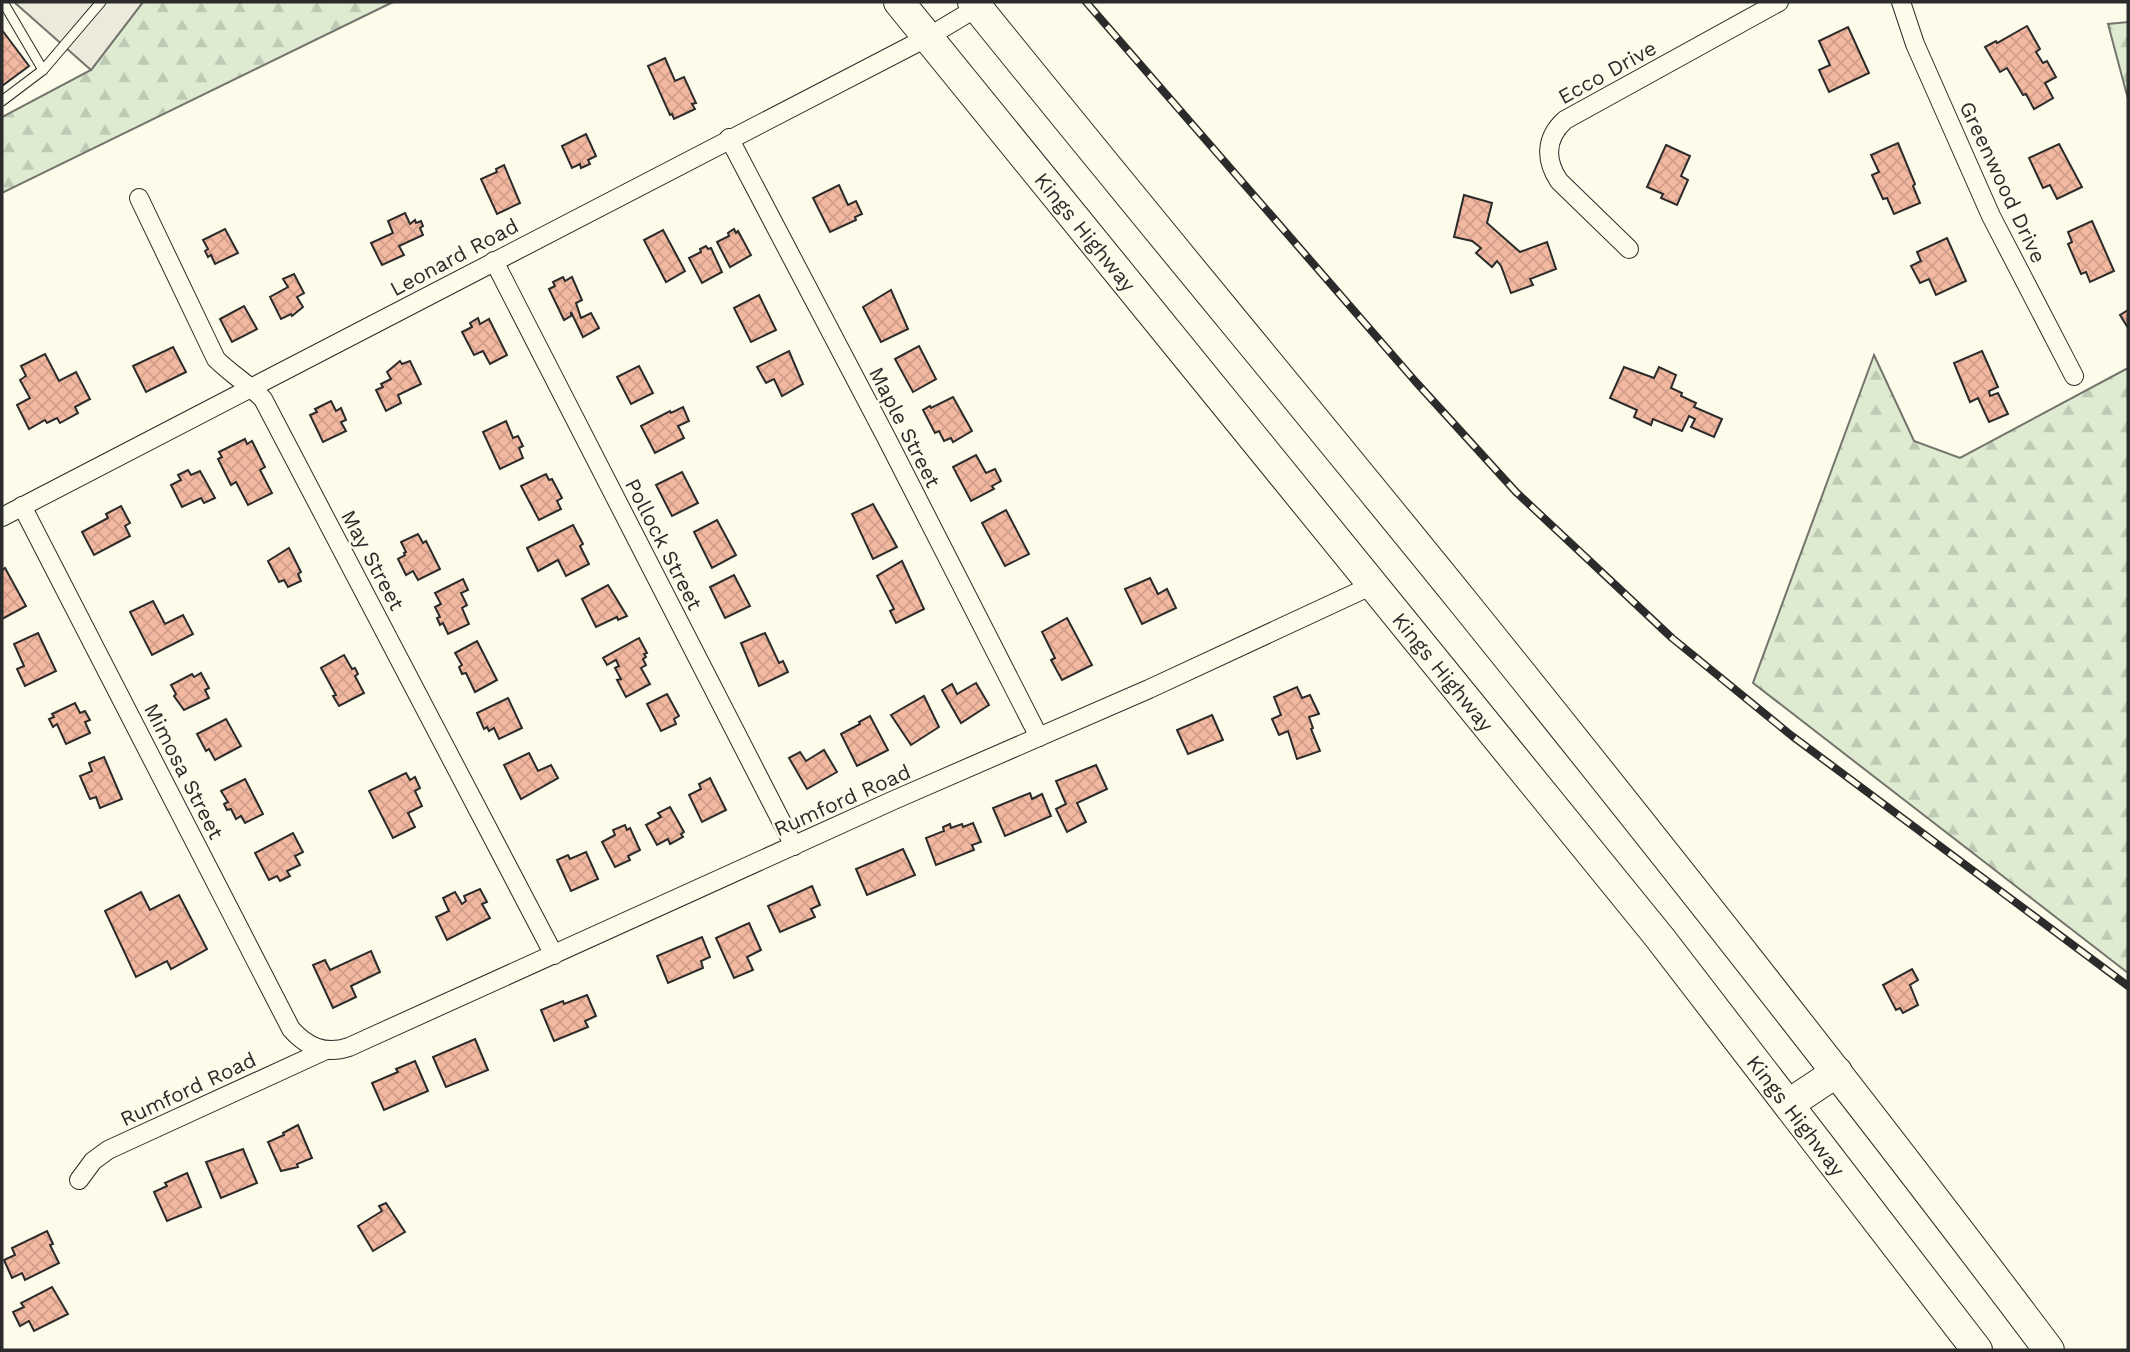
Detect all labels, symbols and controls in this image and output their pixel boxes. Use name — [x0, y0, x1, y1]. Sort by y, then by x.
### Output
street label: Ecco Drive — [1553, 35, 1661, 109]
street label: Greenwood Drive — [1955, 97, 2051, 267]
street label: Kings Highway — [1030, 167, 1142, 296]
street label: Leonard Road — [386, 213, 522, 301]
street label: Maple Street — [864, 363, 946, 492]
street label: Pollock Street — [620, 474, 708, 614]
street label: May Street — [336, 506, 410, 614]
street label: Kings Highway — [1388, 607, 1499, 736]
street label: Mimosa Street — [139, 699, 229, 843]
street label: Rumford Road — [770, 759, 914, 841]
street label: Rumford Road — [116, 1047, 260, 1131]
street label: Kings Highway — [1742, 1050, 1851, 1181]

